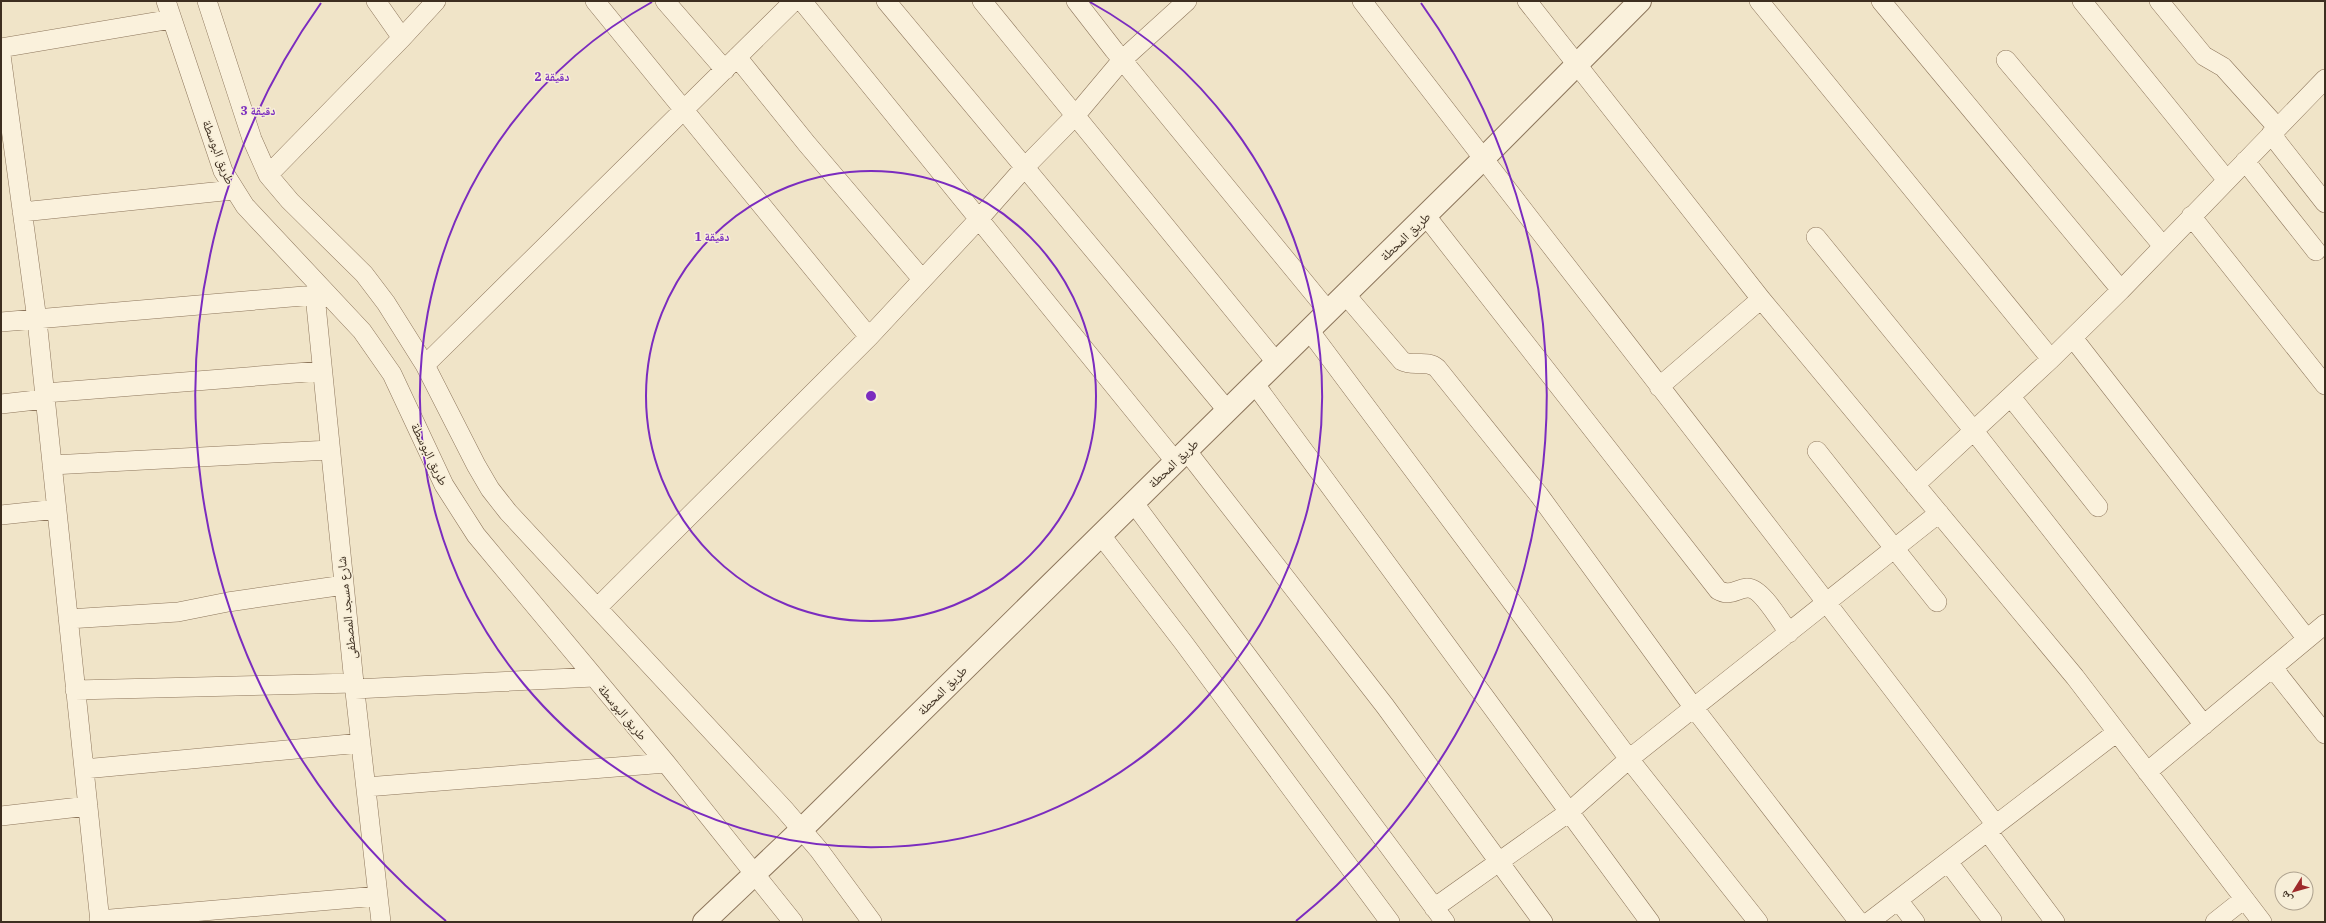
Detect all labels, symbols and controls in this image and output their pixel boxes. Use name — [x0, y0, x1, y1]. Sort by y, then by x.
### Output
text: 2 دقيقة — [534, 69, 570, 84]
text: 3 دقيقة — [240, 103, 276, 118]
street label: طريق البوسطة — [198, 117, 239, 187]
street label: طريق المحطة — [1377, 208, 1434, 265]
text: 1 دقيقة — [694, 229, 730, 244]
centre of rings — [864, 389, 878, 403]
street label: طريق البوسطة — [407, 420, 452, 489]
street label: طريق المحطة — [1145, 435, 1202, 492]
street label: شارع مسجد المصطفى — [333, 555, 361, 660]
street label: طريق المحطة — [914, 662, 971, 719]
street label: طريق البوسطة — [594, 681, 651, 744]
north arrow — [2274, 871, 2314, 911]
text: ش — [2277, 887, 2296, 906]

